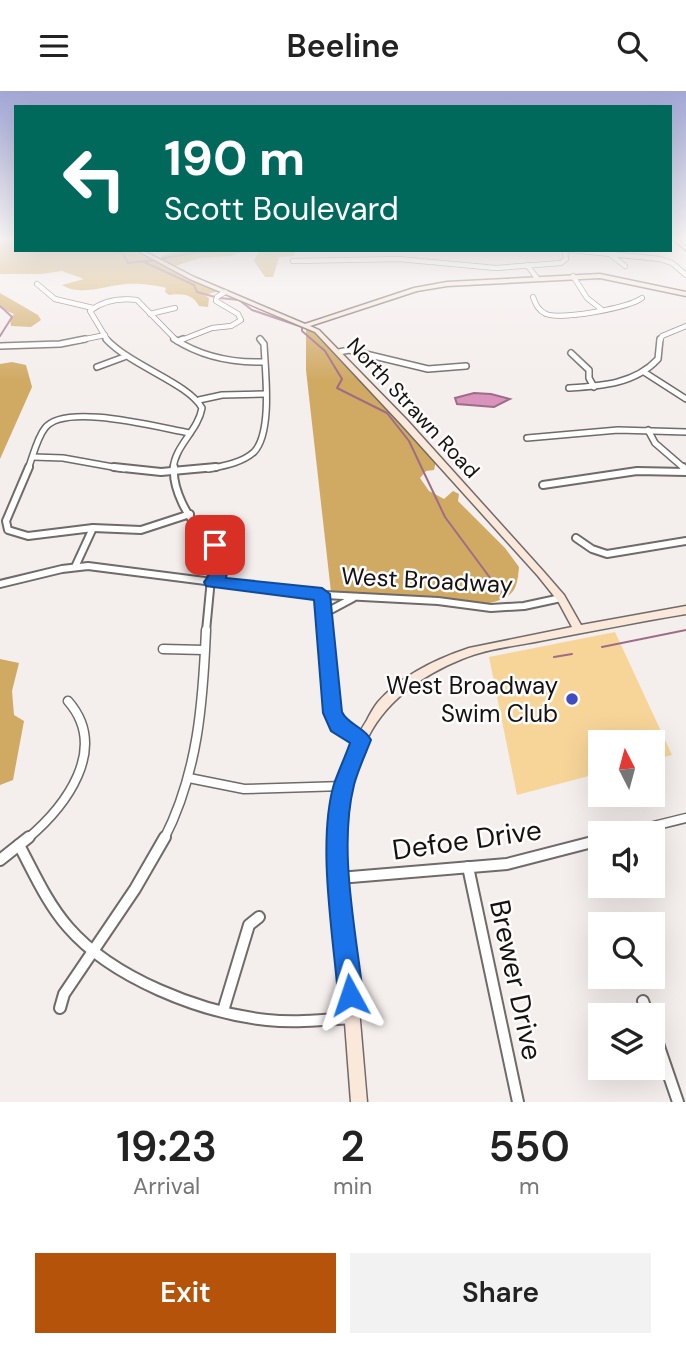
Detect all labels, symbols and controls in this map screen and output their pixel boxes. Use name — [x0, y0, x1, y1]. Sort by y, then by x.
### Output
text: Beeline — [287, 25, 399, 67]
icon: menu — [35, 27, 73, 65]
icon: search — [613, 27, 651, 65]
text: 190 m — [164, 126, 305, 190]
icon: left — [49, 133, 140, 224]
text: Scott Boulevard — [164, 188, 399, 230]
street label: North Strawn Road — [341, 332, 485, 484]
pin — [185, 515, 245, 575]
icon: arrive — [196, 526, 234, 564]
street label: West Broadway — [340, 560, 514, 600]
place label: West Broadway Swim Club — [386, 670, 558, 729]
marker: West Broadway Swim Club — [564, 691, 580, 707]
north arrow — [588, 730, 665, 807]
map controls — [588, 730, 665, 1080]
street label: Defoe Drive — [390, 811, 544, 869]
button: sound — [588, 821, 665, 898]
street label: Brewer Drive — [481, 896, 551, 1064]
button: search — [588, 912, 665, 989]
position arrow — [313, 958, 387, 1032]
button: layers — [588, 1003, 665, 1080]
text: 19:23 — [116, 1119, 217, 1174]
text: 2 — [341, 1119, 365, 1174]
text: 550 — [489, 1119, 570, 1174]
text: Arrival — [133, 1171, 200, 1201]
text: min — [333, 1171, 372, 1201]
text: m — [519, 1171, 539, 1201]
button: Exit — [35, 1253, 336, 1333]
button: Share — [350, 1253, 651, 1333]

